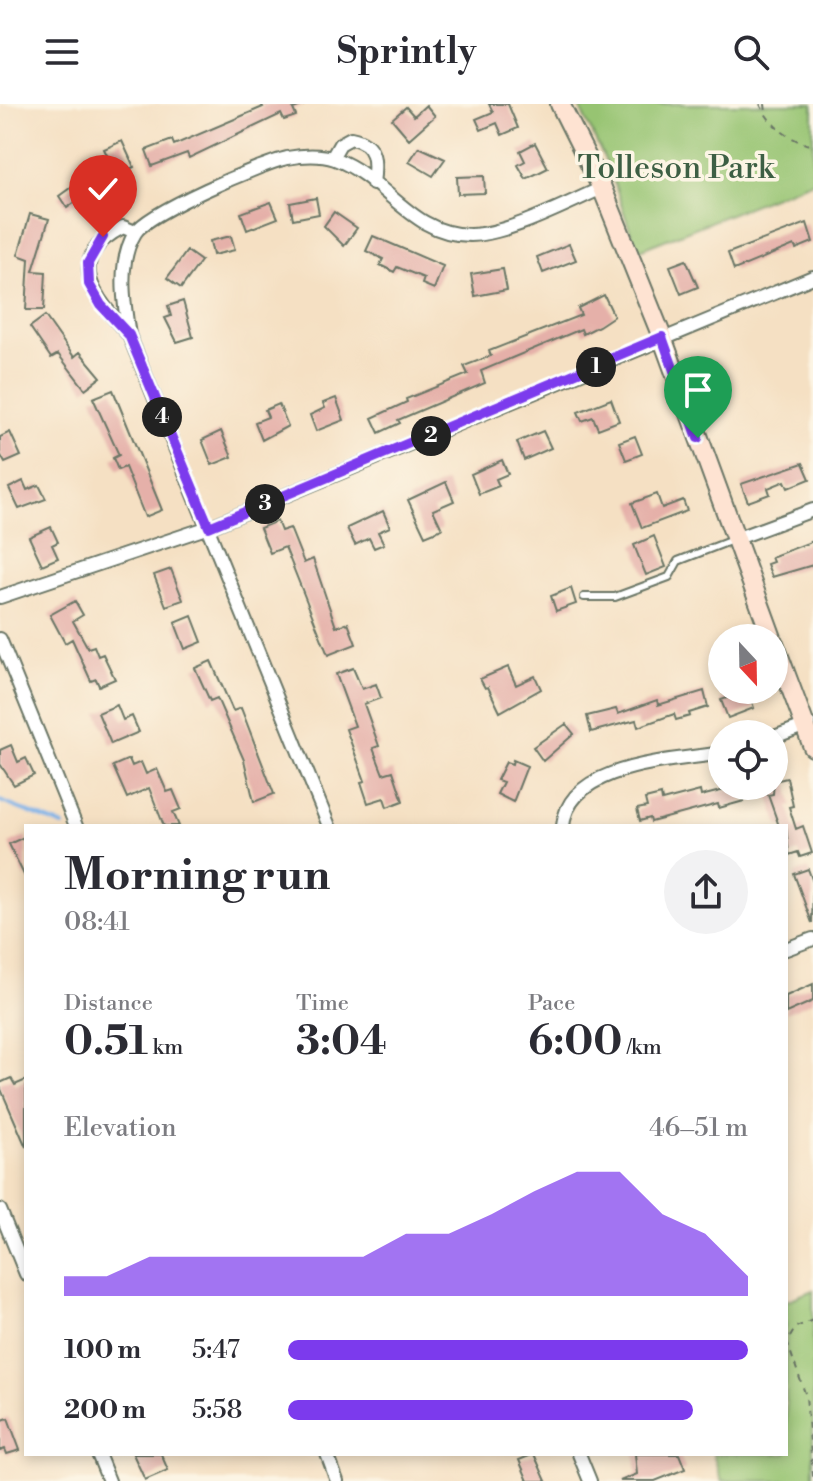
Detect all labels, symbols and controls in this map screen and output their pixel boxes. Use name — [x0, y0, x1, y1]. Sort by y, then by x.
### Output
icon: menu — [40, 30, 84, 74]
text: Sprintly — [337, 30, 476, 75]
icon: search — [729, 30, 773, 74]
park label: Tolleson Park — [578, 148, 777, 188]
pin — [69, 155, 137, 237]
icon: check — [81, 167, 125, 211]
pin: 1 — [576, 347, 616, 387]
text: 1 — [591, 353, 601, 380]
pin — [664, 356, 732, 438]
icon: arrive — [676, 368, 720, 412]
pin: 4 — [142, 397, 182, 437]
text: 4 — [155, 403, 169, 430]
pin: 2 — [411, 416, 451, 456]
text: 2 — [424, 422, 438, 449]
pin: 3 — [245, 484, 285, 524]
text: 3 — [258, 490, 272, 517]
north arrow — [708, 624, 788, 704]
map controls — [708, 624, 788, 800]
button: locate — [708, 720, 788, 800]
text: Morning run — [64, 848, 330, 903]
button: share — [664, 850, 748, 934]
text: 08:41 — [64, 906, 130, 938]
text: Distance — [64, 990, 153, 1017]
text: Time — [296, 990, 349, 1017]
text: Pace — [528, 990, 575, 1017]
text: 0.51 — [64, 1017, 148, 1067]
text: 3:04 — [296, 1017, 387, 1067]
text: 6:00 — [528, 1017, 622, 1067]
text: km — [148, 1034, 183, 1061]
text: /km — [622, 1034, 662, 1061]
text: Elevation — [64, 1112, 177, 1144]
text: 46–51 m — [649, 1112, 748, 1144]
text: 100 m — [64, 1334, 141, 1366]
text: 5:47 — [192, 1334, 240, 1366]
text: 200 m — [64, 1394, 146, 1426]
text: 5:58 — [192, 1394, 242, 1426]

